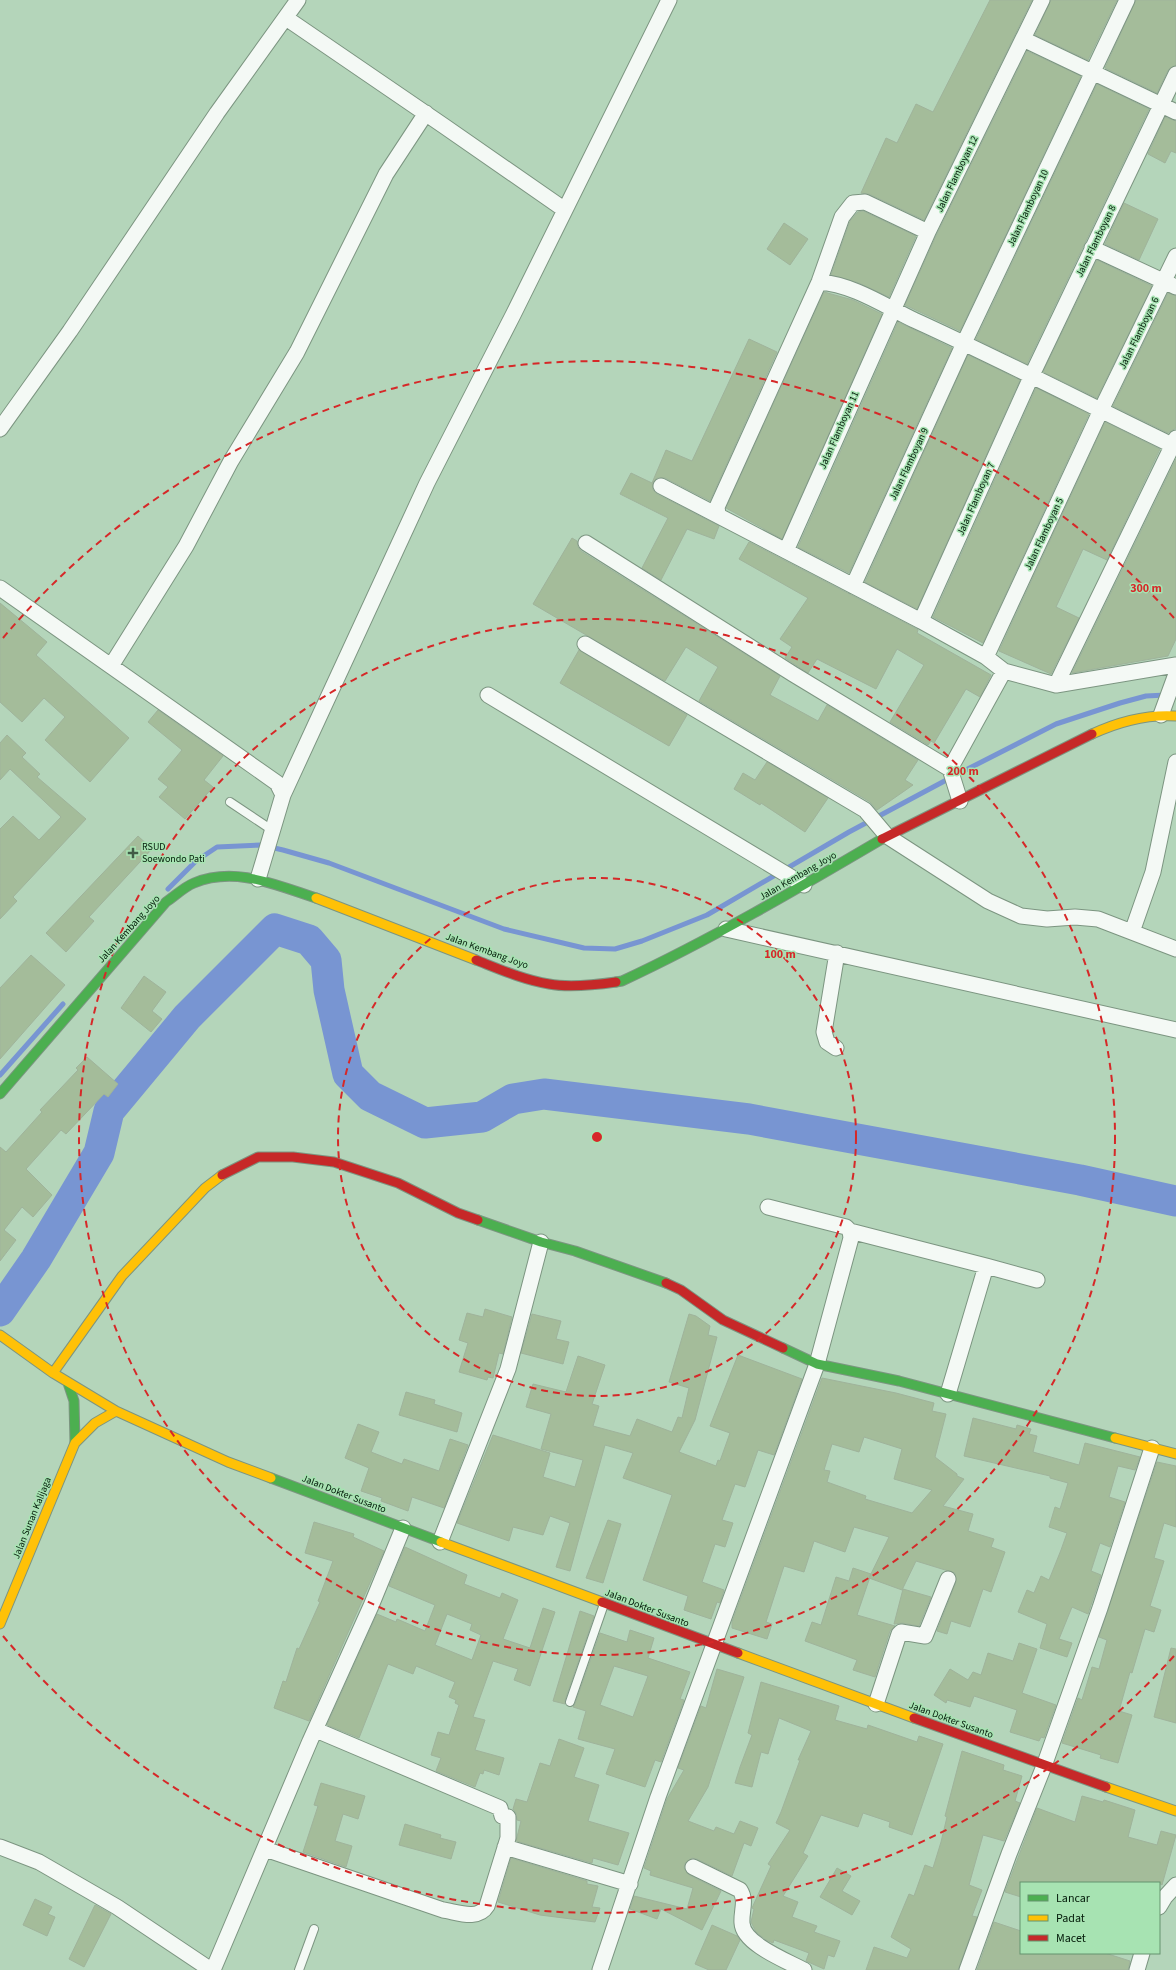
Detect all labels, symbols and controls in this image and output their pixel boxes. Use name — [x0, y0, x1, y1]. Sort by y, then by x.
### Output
street label: Jalan Flamboyan 12 — [932, 133, 982, 215]
street label: Jalan Flamboyan 10 — [1004, 167, 1052, 249]
street label: Jalan Flamboyan 8 — [1072, 203, 1120, 279]
street label: Jalan Flamboyan 6 — [1115, 295, 1163, 371]
street label: Jalan Flamboyan 11 — [816, 389, 862, 471]
street label: Jalan Flamboyan 9 — [886, 425, 932, 503]
street label: Jalan Flamboyan 7 — [954, 460, 998, 538]
street label: Jalan Flamboyan 5 — [1021, 495, 1067, 573]
text: 300 m — [1130, 580, 1162, 597]
text: 200 m — [947, 763, 979, 780]
place label: RSUD Soewondo Pati — [142, 840, 205, 866]
marker: RSUD Soewondo Pati — [127, 847, 139, 859]
street label: Jalan Kembang Joyo — [757, 848, 839, 904]
street label: Jalan Kembang Joyo — [95, 892, 163, 966]
street label: Jalan Kembang Joyo — [444, 930, 530, 972]
text: 100 m — [764, 946, 796, 963]
centre of rings — [590, 1130, 604, 1144]
street label: Jalan Dokter Susanto — [300, 1472, 388, 1516]
street label: Jalan Sunan Kalijaga — [9, 1475, 55, 1561]
street label: Jalan Dokter Susanto — [603, 1586, 691, 1630]
street label: Jalan Dokter Susanto — [907, 1698, 995, 1742]
legend — [1020, 1882, 1160, 1954]
text: Lancar — [1056, 1890, 1091, 1907]
text: Padat — [1056, 1910, 1085, 1927]
text: Macet — [1056, 1930, 1086, 1947]

